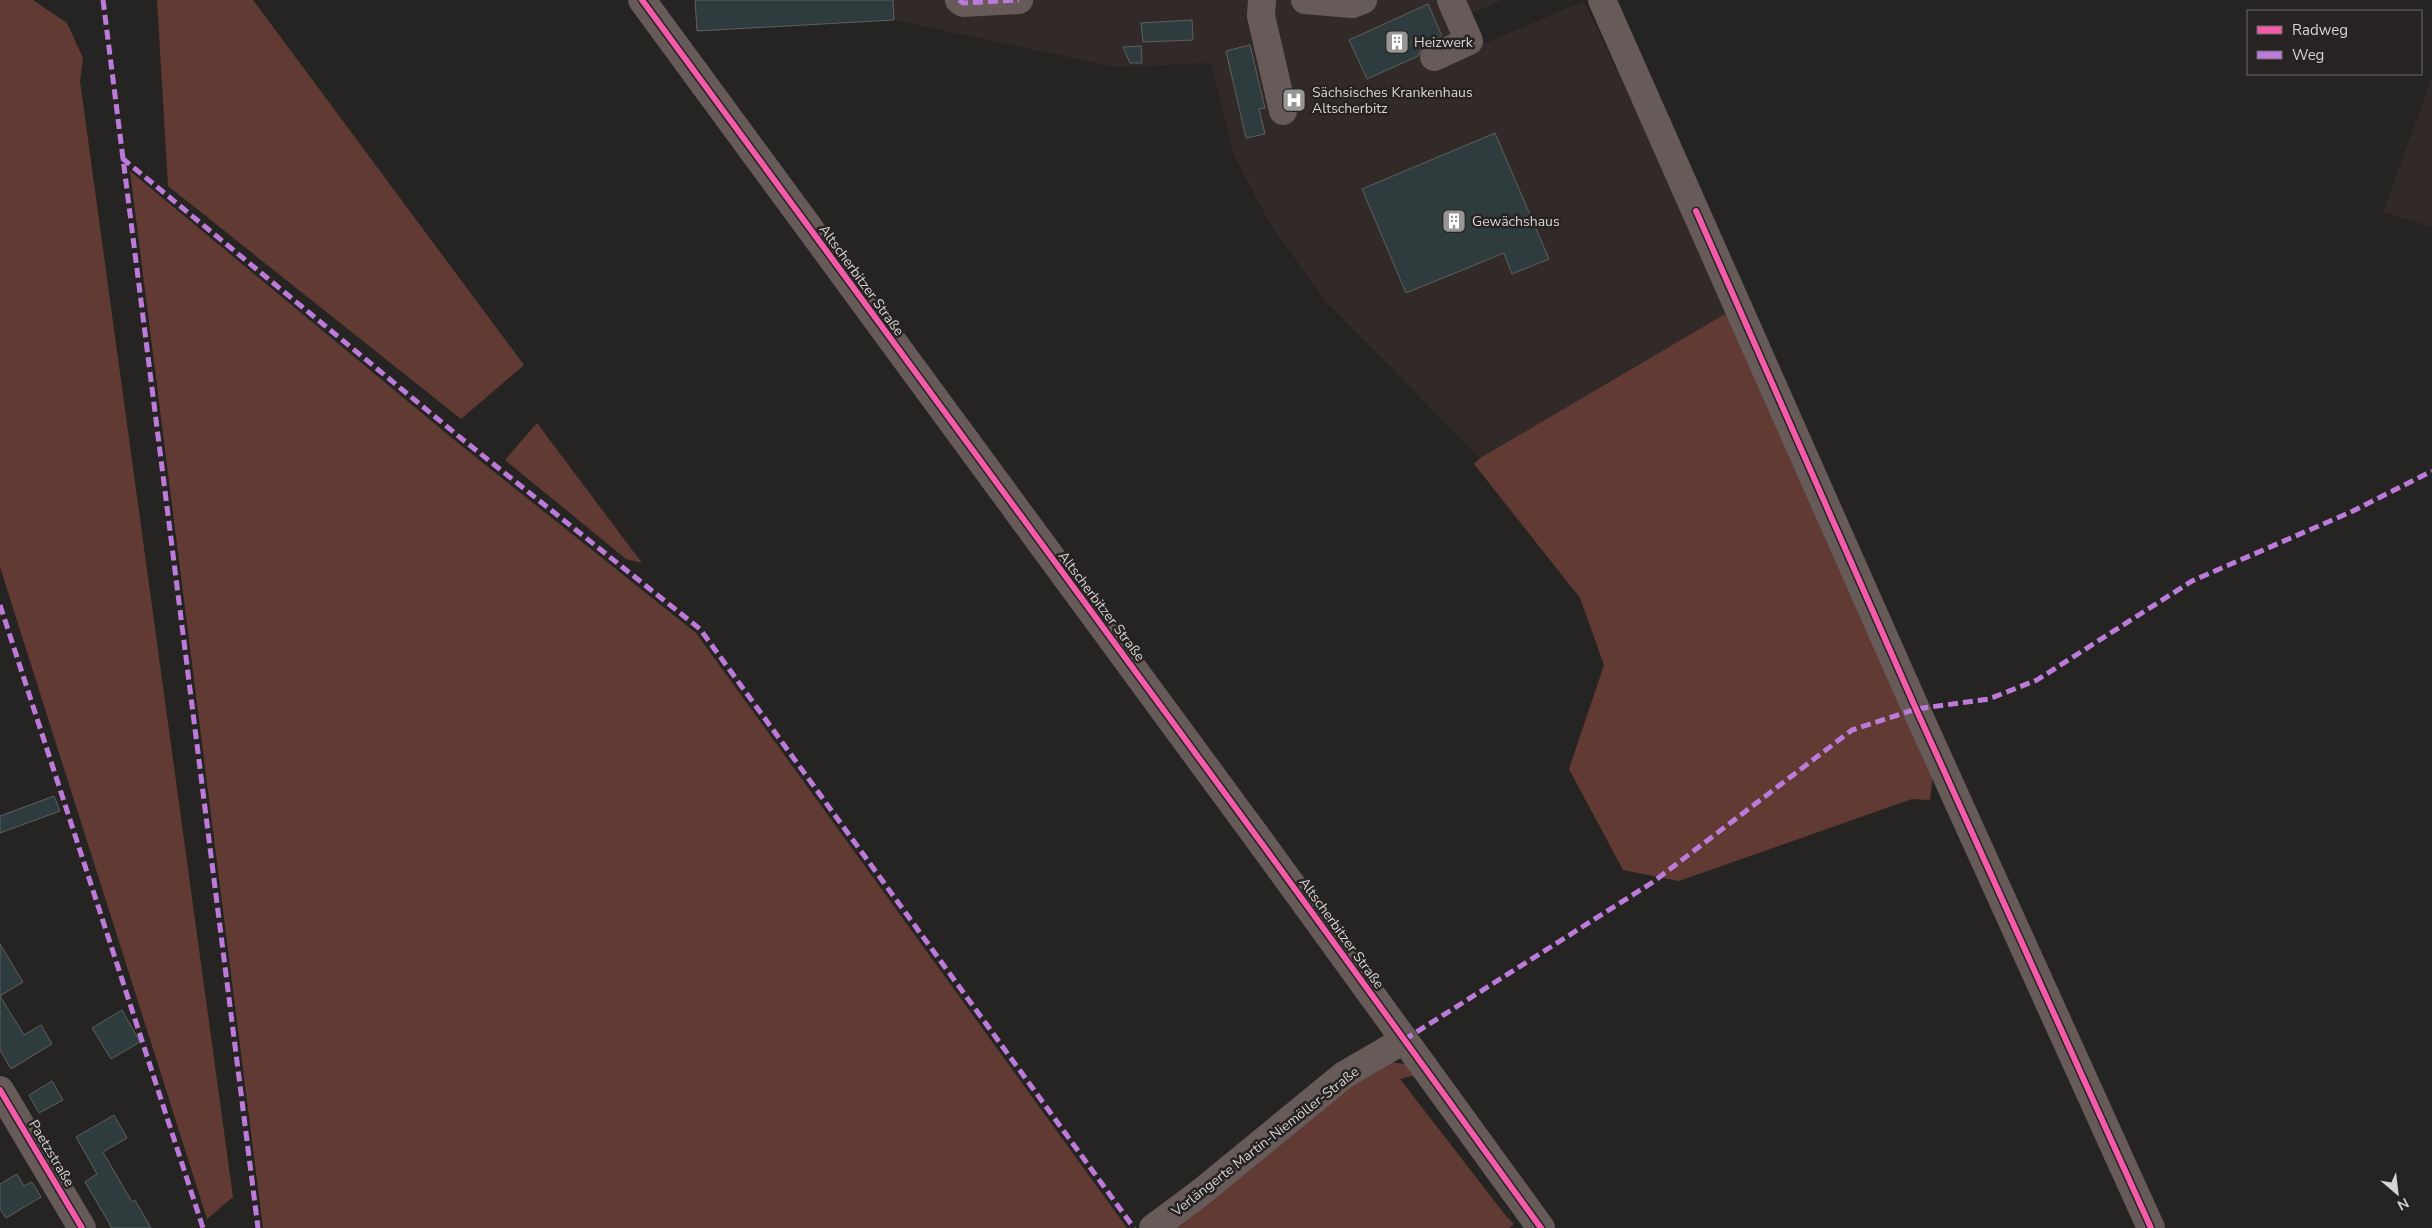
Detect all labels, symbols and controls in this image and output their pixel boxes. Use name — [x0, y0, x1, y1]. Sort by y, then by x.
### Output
legend — [2247, 10, 2422, 75]
text: Radweg — [2292, 20, 2348, 40]
building icon: Heizwerk — [1384, 29, 1410, 55]
place label: Heizwerk — [1414, 33, 1474, 52]
text: Weg — [2292, 45, 2324, 65]
place label: Sächsisches Krankenhaus Altscherbitz — [1312, 83, 1473, 118]
hospital icon: Sächsisches Krankenhaus Altscherbitz — [1281, 87, 1307, 113]
building icon: Gewächshaus — [1441, 208, 1467, 234]
place label: Gewächshaus — [1472, 212, 1560, 231]
street label: Altscherbitzer Straße — [815, 221, 908, 340]
street label: Altscherbitzer Straße — [1054, 547, 1149, 665]
street label: Altscherbitzer Straße — [1295, 874, 1388, 993]
street label: Verlängerte Martin-Niemöller-Straße — [1167, 1062, 1363, 1221]
street label: Paetzstraße — [24, 1116, 79, 1190]
north arrow — [2372, 1168, 2422, 1218]
text: N — [2394, 1193, 2412, 1215]

